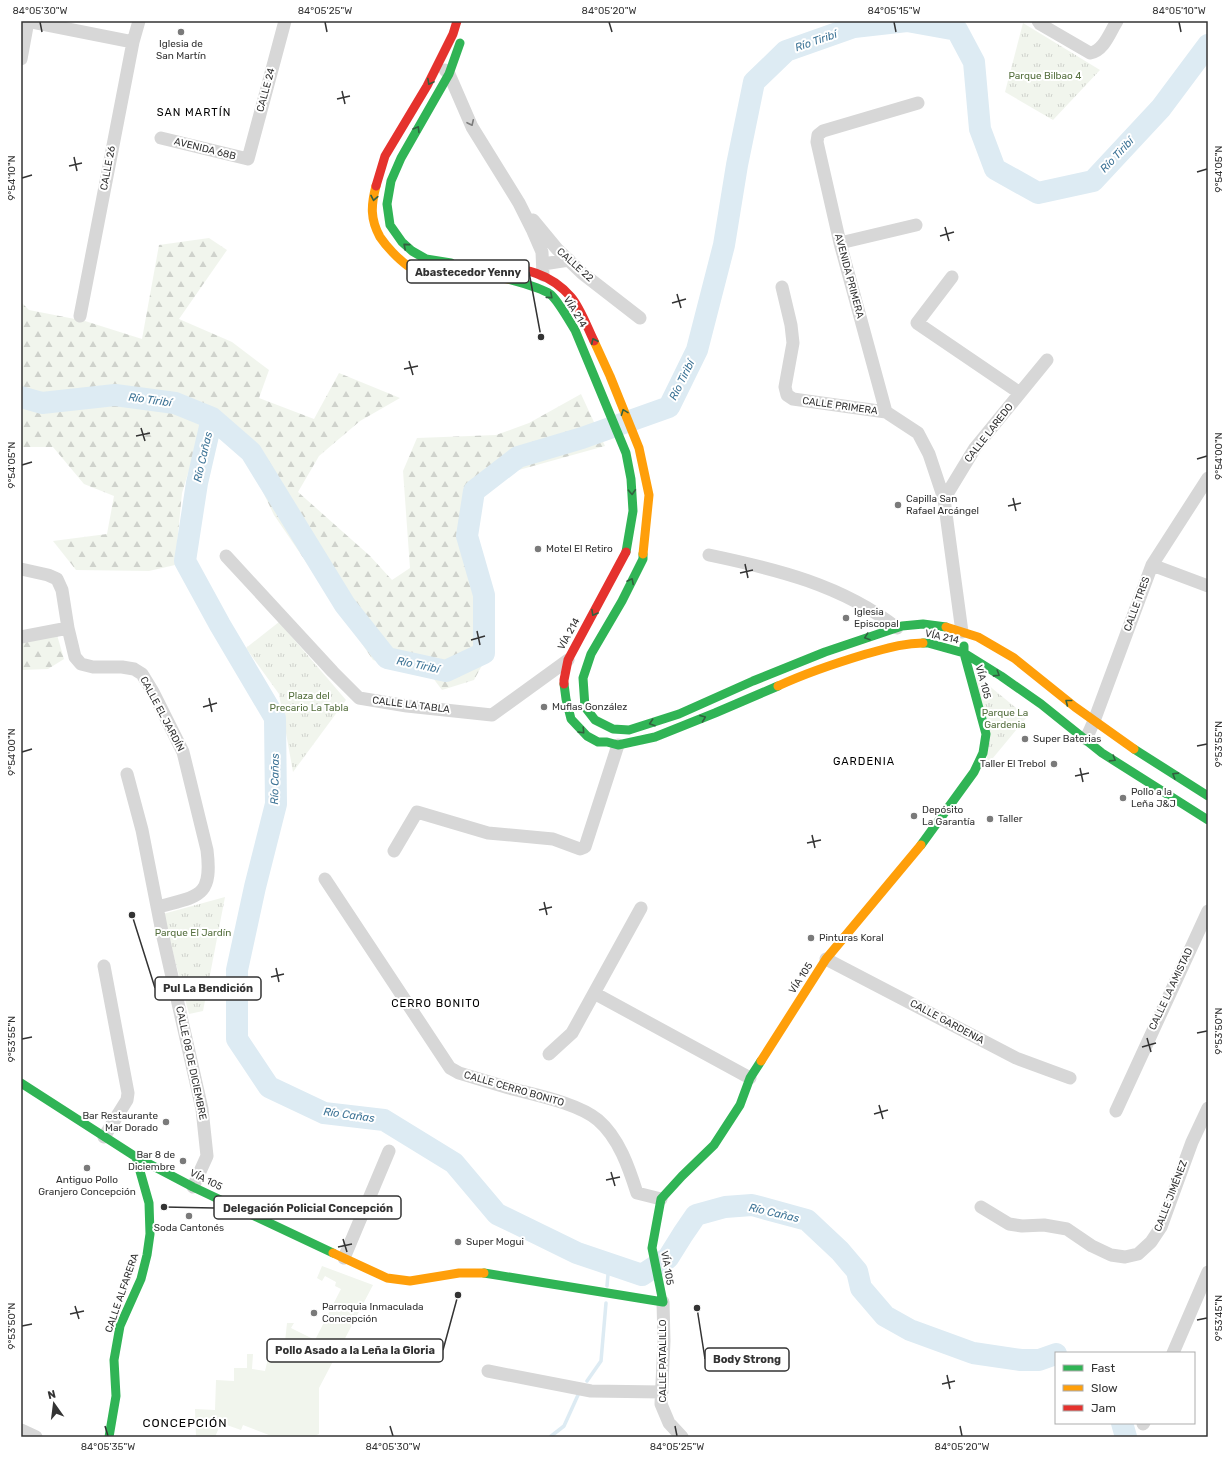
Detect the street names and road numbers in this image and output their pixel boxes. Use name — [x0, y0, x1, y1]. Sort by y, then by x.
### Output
street label: CALLE 24 — [254, 67, 278, 113]
street label: AVENIDA 68B — [173, 136, 237, 163]
street label: CALLE 26 — [98, 145, 118, 191]
street label: AVENIDA PRIMERA — [832, 232, 866, 320]
street label: CALLE 22 — [554, 246, 596, 285]
street label: VÍA 214 — [561, 294, 589, 330]
street label: CALLE PRIMERA — [802, 395, 879, 417]
street label: CALLE LAREDO — [962, 401, 1016, 465]
street label: CALLE TRES — [1122, 575, 1152, 633]
street label: VÍA 214 — [555, 616, 583, 652]
street label: VÍA 214 — [924, 628, 960, 646]
street label: VÍA 105 — [973, 664, 993, 700]
street label: CALLE EL JARDÍN — [137, 675, 187, 753]
street label: CALLE LA TABLA — [372, 694, 451, 716]
street label: CALLE LA AMISTAD — [1147, 946, 1195, 1032]
street label: VÍA 105 — [787, 960, 816, 996]
street label: CALLE GARDENIA — [908, 997, 986, 1047]
street label: CALLE 08 DE DICIEMBRE — [173, 1005, 209, 1121]
street label: CALLE CERRO BONITO — [463, 1069, 566, 1109]
street label: CALLE JIMÉNEZ — [1152, 1159, 1190, 1233]
street label: VÍA 105 — [188, 1167, 224, 1193]
street label: VÍA 105 — [658, 1250, 676, 1286]
street label: CALLE ALFARERA — [103, 1251, 141, 1334]
street label: CALLE PATALILLO — [657, 1319, 669, 1403]

